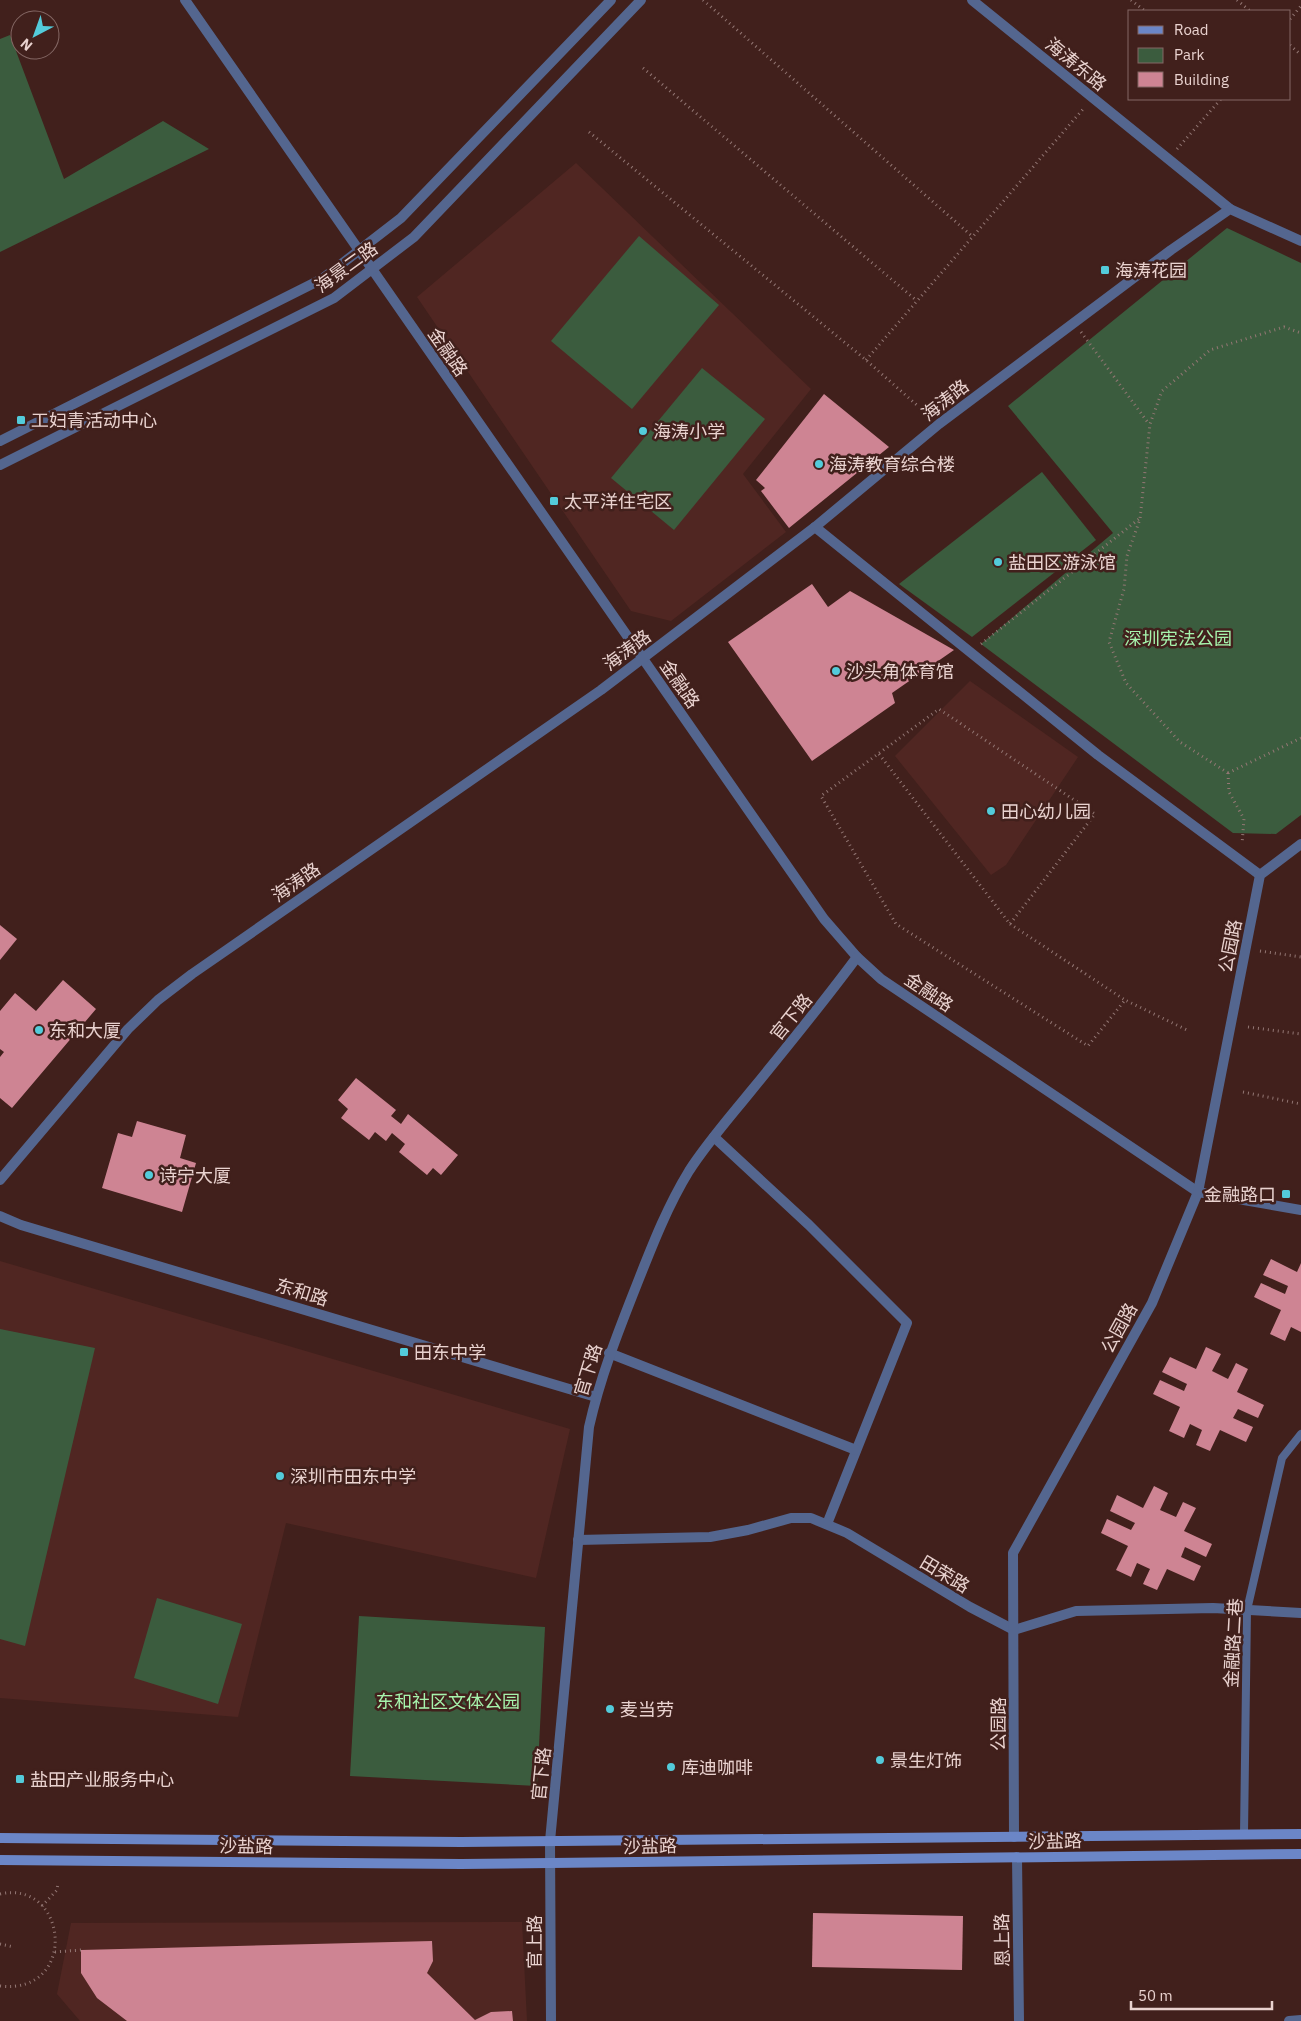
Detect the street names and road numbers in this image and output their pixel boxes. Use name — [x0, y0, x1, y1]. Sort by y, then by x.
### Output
street label: 海涛东路 — [1041, 32, 1111, 96]
street label: 海景二路 — [310, 237, 382, 297]
street label: 金融路 — [423, 323, 473, 381]
street label: 海涛路 — [917, 374, 973, 426]
street label: 海涛路 — [599, 625, 655, 675]
street label: 金融路 — [655, 655, 705, 713]
street label: 海涛路 — [267, 857, 325, 907]
street label: 公园路 — [1214, 917, 1246, 975]
street label: 金融路 — [900, 967, 958, 1017]
street label: 官下路 — [765, 989, 817, 1045]
street label: 东和路 — [273, 1273, 331, 1311]
street label: 公园路 — [1096, 1299, 1142, 1357]
street label: 官下路 — [569, 1341, 607, 1399]
street label: 田荣路 — [916, 1550, 974, 1598]
street label: 金融路二巷 — [1219, 1597, 1247, 1689]
street label: 公园路 — [987, 1697, 1010, 1751]
street label: 官下路 — [527, 1746, 555, 1802]
street label: 沙盐路 — [1028, 1829, 1082, 1853]
street label: 沙盐路 — [219, 1834, 273, 1858]
street label: 沙盐路 — [623, 1834, 677, 1858]
street label: 恩上路 — [990, 1913, 1014, 1967]
street label: 官上路 — [523, 1915, 546, 1969]

